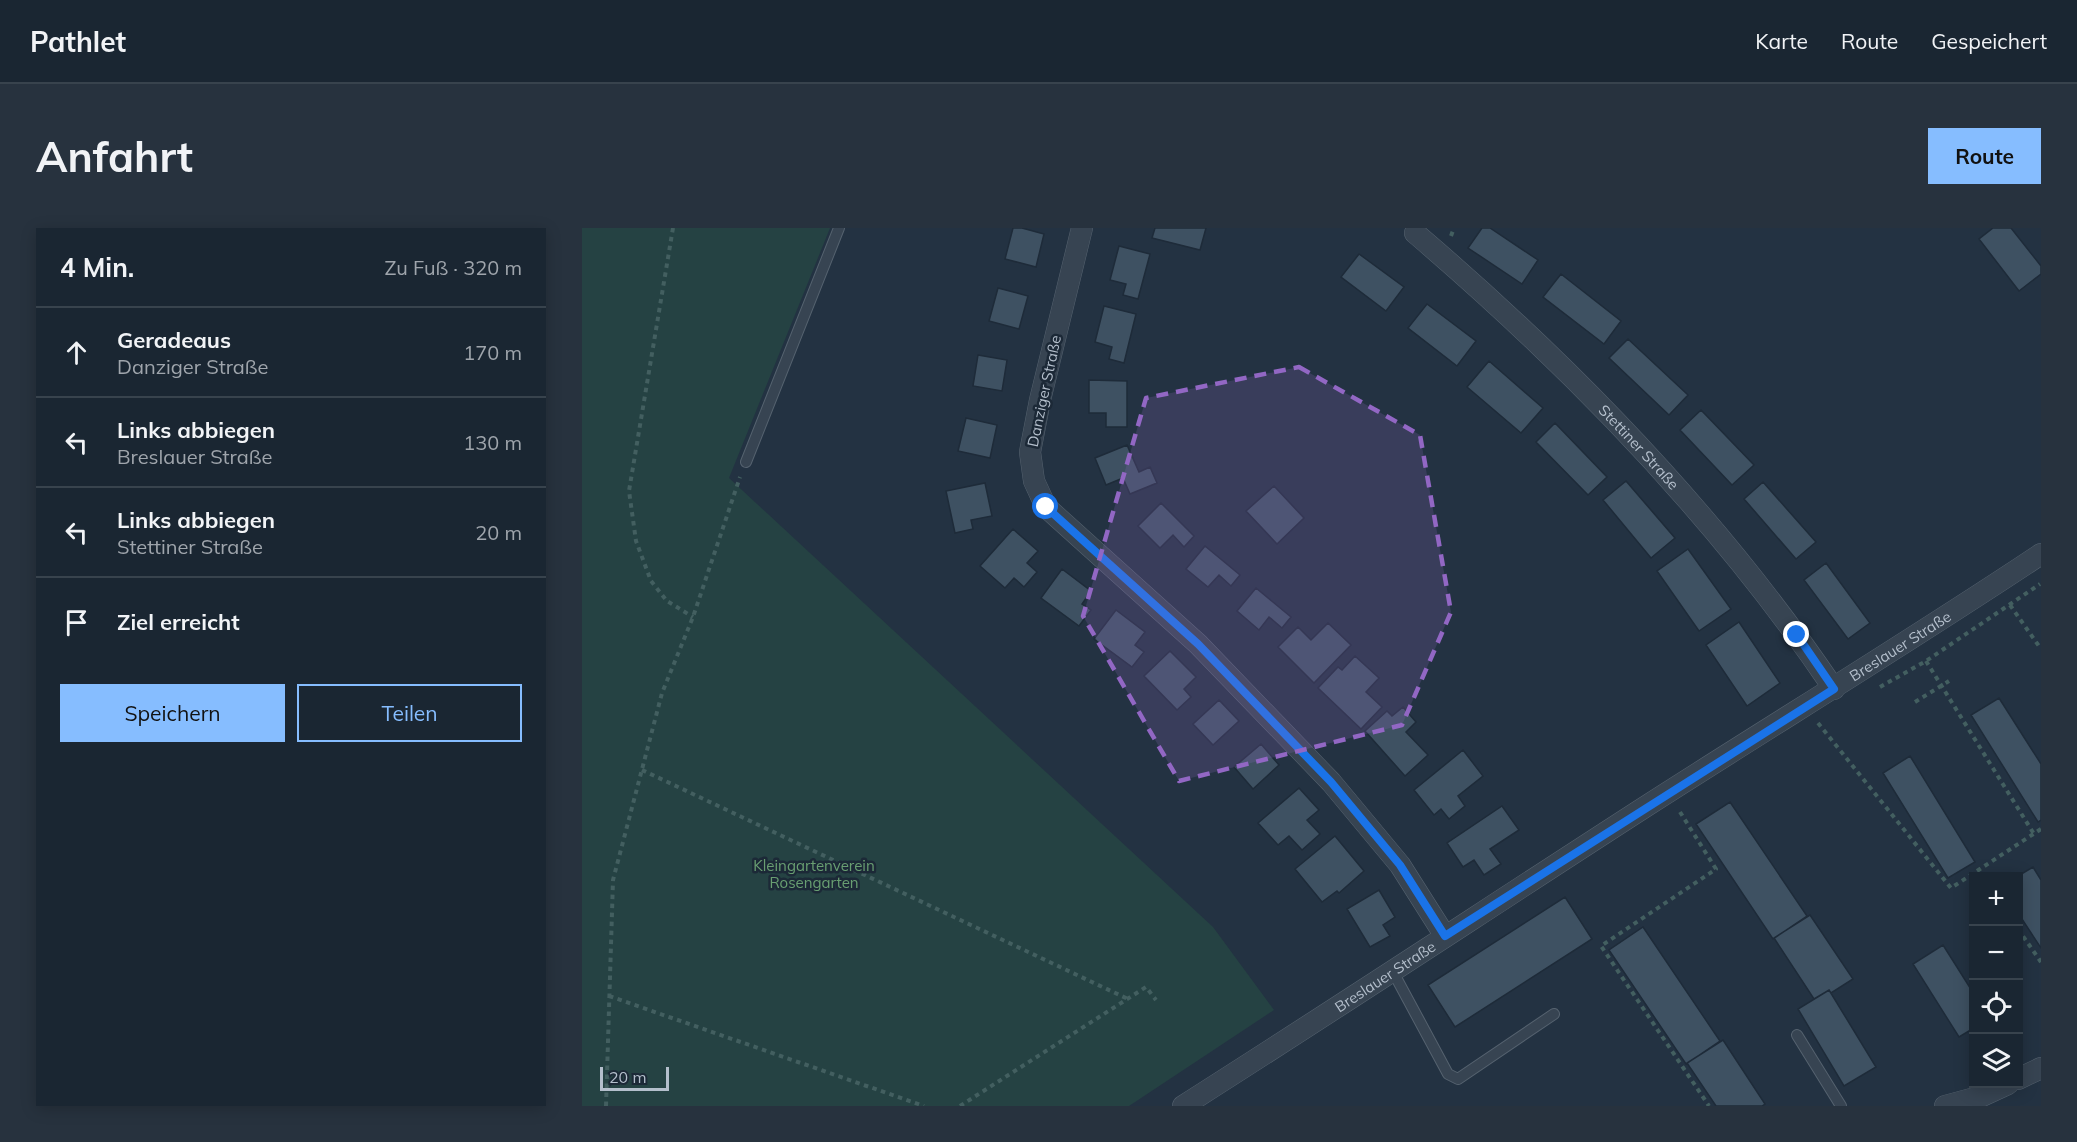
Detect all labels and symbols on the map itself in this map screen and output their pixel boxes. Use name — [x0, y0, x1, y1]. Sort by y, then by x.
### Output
street label: Danziger Straße — [1023, 333, 1065, 449]
street label: Stettiner Straße — [1595, 400, 1684, 493]
route start — [1032, 493, 1058, 519]
street label: Breslauer Straße — [1846, 606, 1954, 685]
route end — [1783, 621, 1809, 647]
park label: Kleingartenverein Rosengarten — [753, 856, 875, 892]
street label: Breslauer Straße — [1331, 936, 1439, 1016]
scale bar — [600, 1064, 669, 1092]

